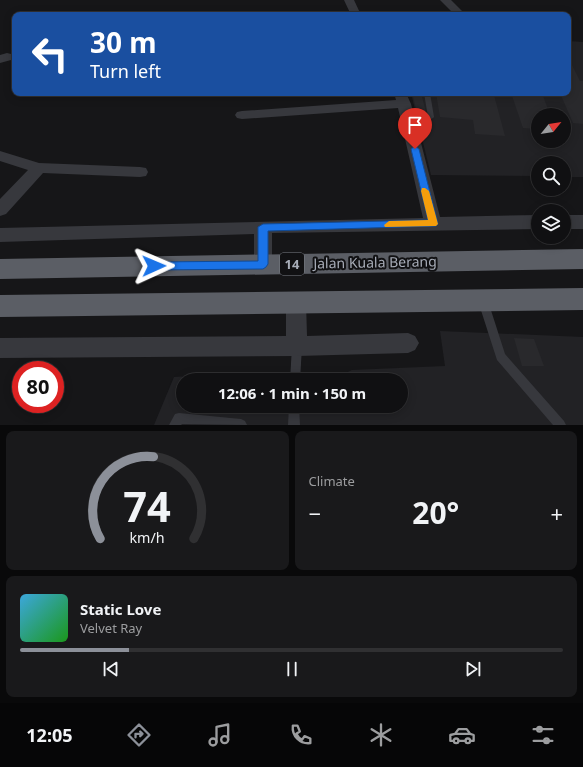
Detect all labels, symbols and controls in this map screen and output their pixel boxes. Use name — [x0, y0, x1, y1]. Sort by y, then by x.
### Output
text: 30 m — [90, 23, 157, 61]
icon: left — [24, 28, 76, 80]
text: Turn left — [90, 59, 161, 83]
pin — [398, 108, 432, 149]
north arrow — [531, 108, 571, 148]
map controls — [531, 108, 571, 244]
icon: arrive — [404, 114, 426, 136]
button: search — [531, 156, 571, 196]
button: layers — [531, 204, 571, 244]
position arrow — [133, 245, 175, 287]
street label: Jalan Kuala Berang — [311, 251, 437, 273]
road number: 14 — [280, 253, 304, 275]
speed limit sign: 80 — [12, 361, 64, 413]
text: 12:06 · 1 min · 150 m — [218, 383, 366, 403]
text: Climate — [309, 472, 355, 490]
text: 74 — [123, 477, 171, 533]
text: 20° — [412, 492, 459, 533]
text: − — [309, 498, 321, 528]
text: + — [550, 498, 563, 528]
text: km/h — [130, 527, 165, 546]
text: Static Love — [80, 599, 161, 619]
text: Velvet Ray — [80, 619, 142, 637]
icon: previous — [100, 658, 122, 680]
icon: pause — [281, 658, 303, 680]
icon: next — [462, 658, 484, 680]
icon: directions — [125, 721, 153, 749]
icon: music — [206, 721, 234, 749]
icon: phone — [287, 721, 315, 749]
icon: climate — [367, 721, 395, 749]
icon: car — [448, 721, 476, 749]
icon: filters — [529, 721, 557, 749]
text: 12:05 — [26, 723, 73, 747]

